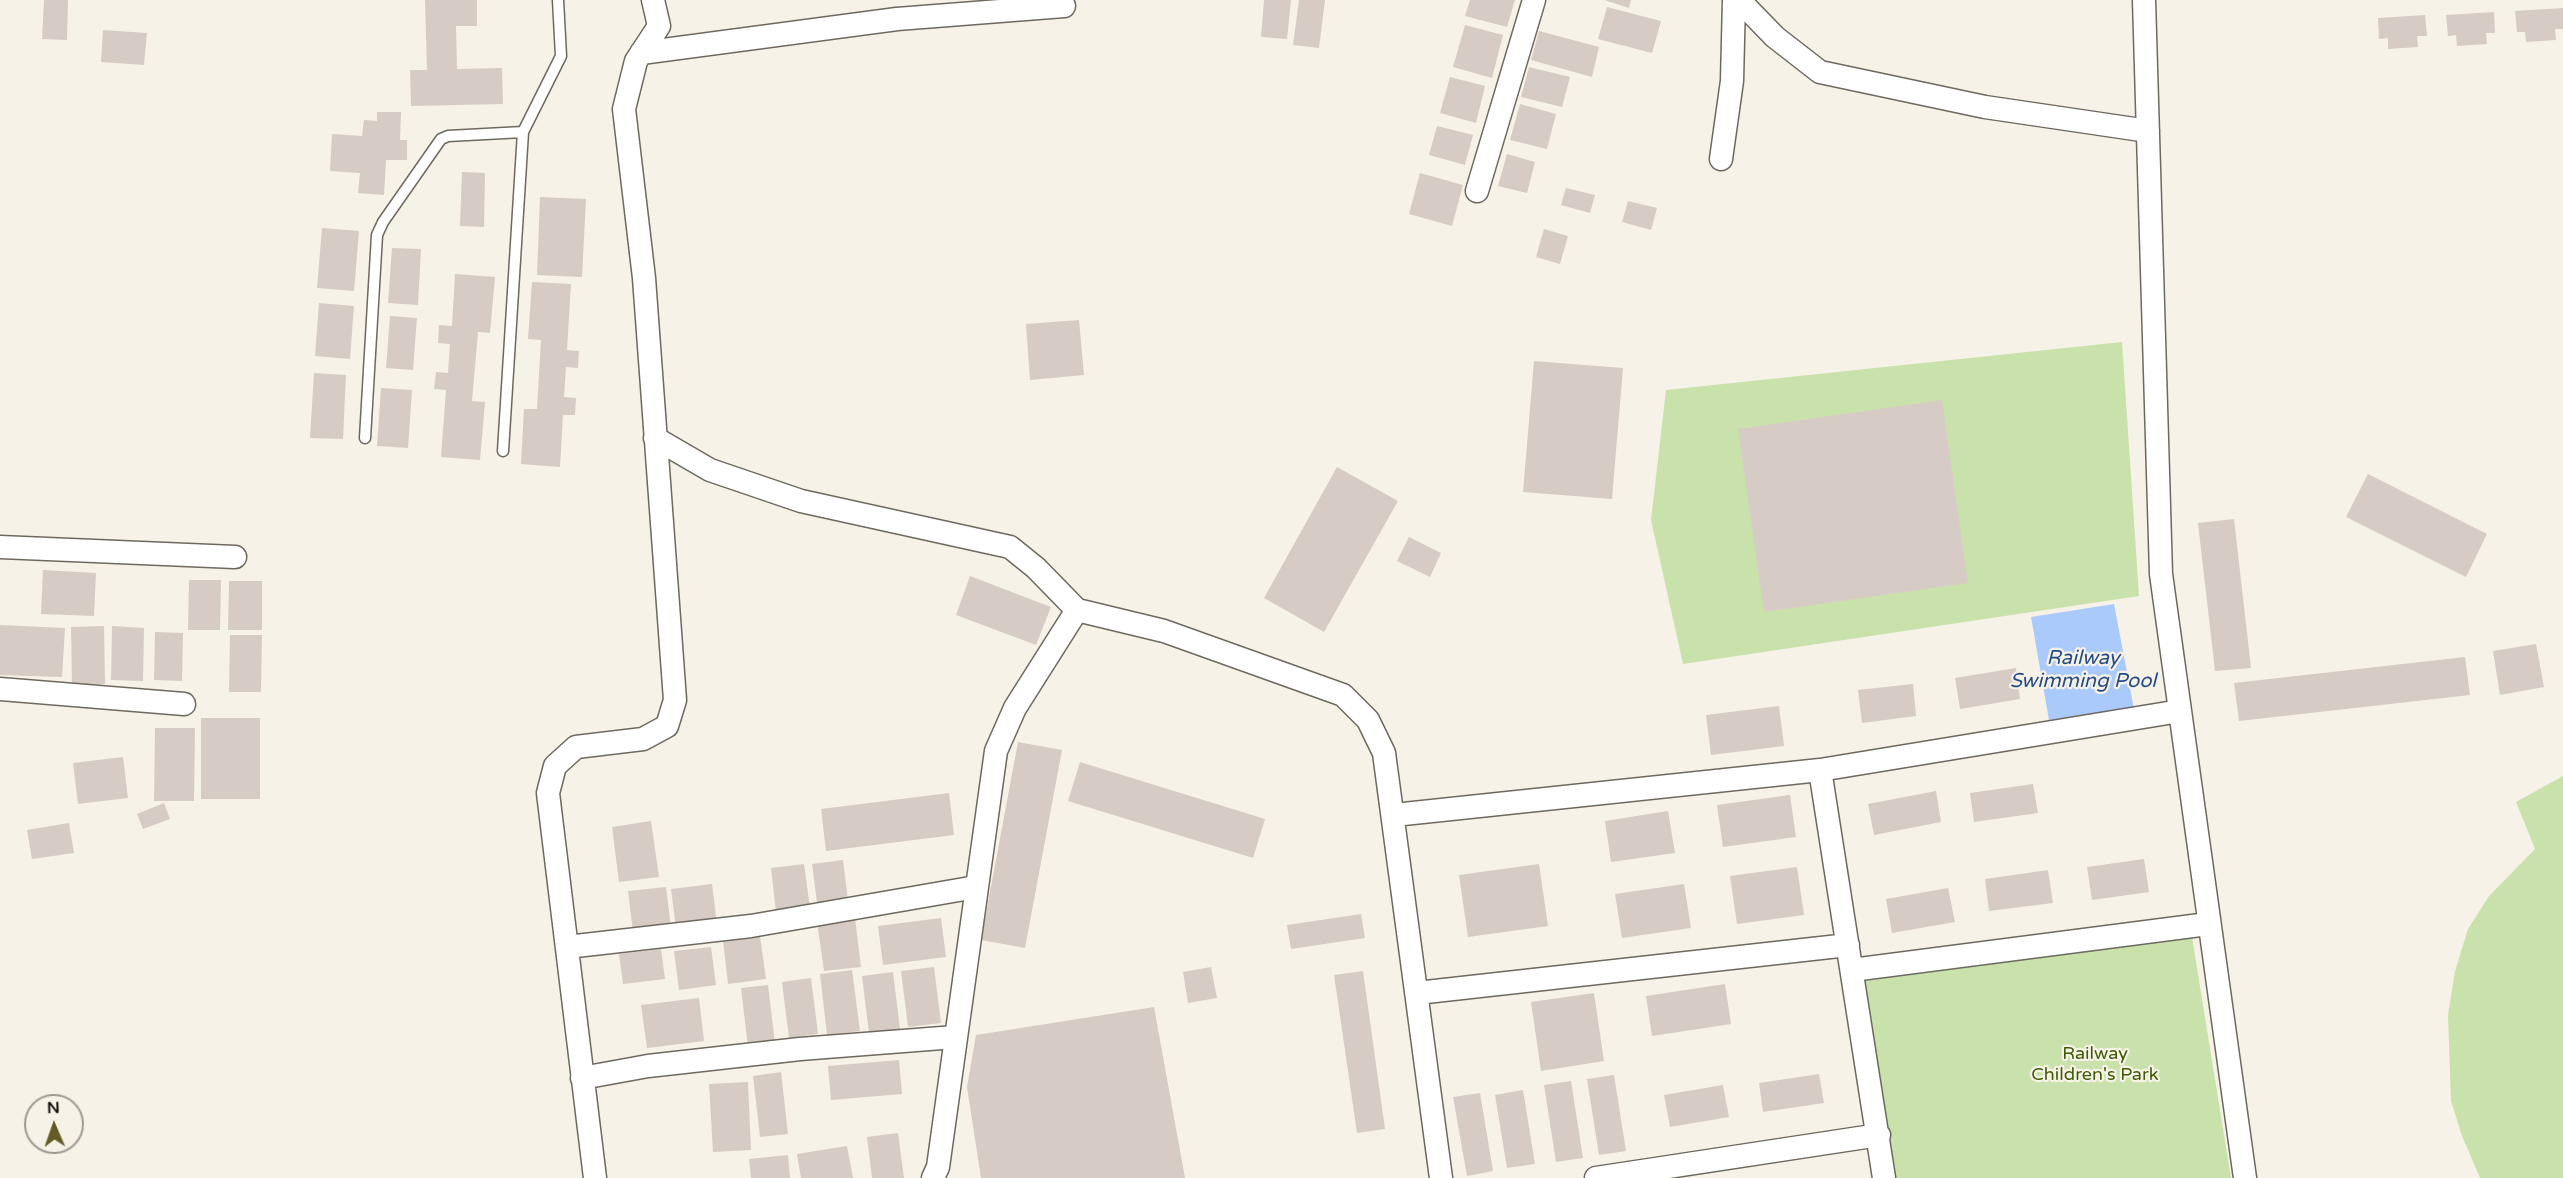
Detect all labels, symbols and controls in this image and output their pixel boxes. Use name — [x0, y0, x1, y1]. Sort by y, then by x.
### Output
water label: Railway Swimming Pool — [2010, 647, 2156, 694]
park label: Railway Children's Park — [2031, 1043, 2159, 1086]
north arrow — [24, 1094, 84, 1154]
text: N — [47, 1098, 60, 1118]

